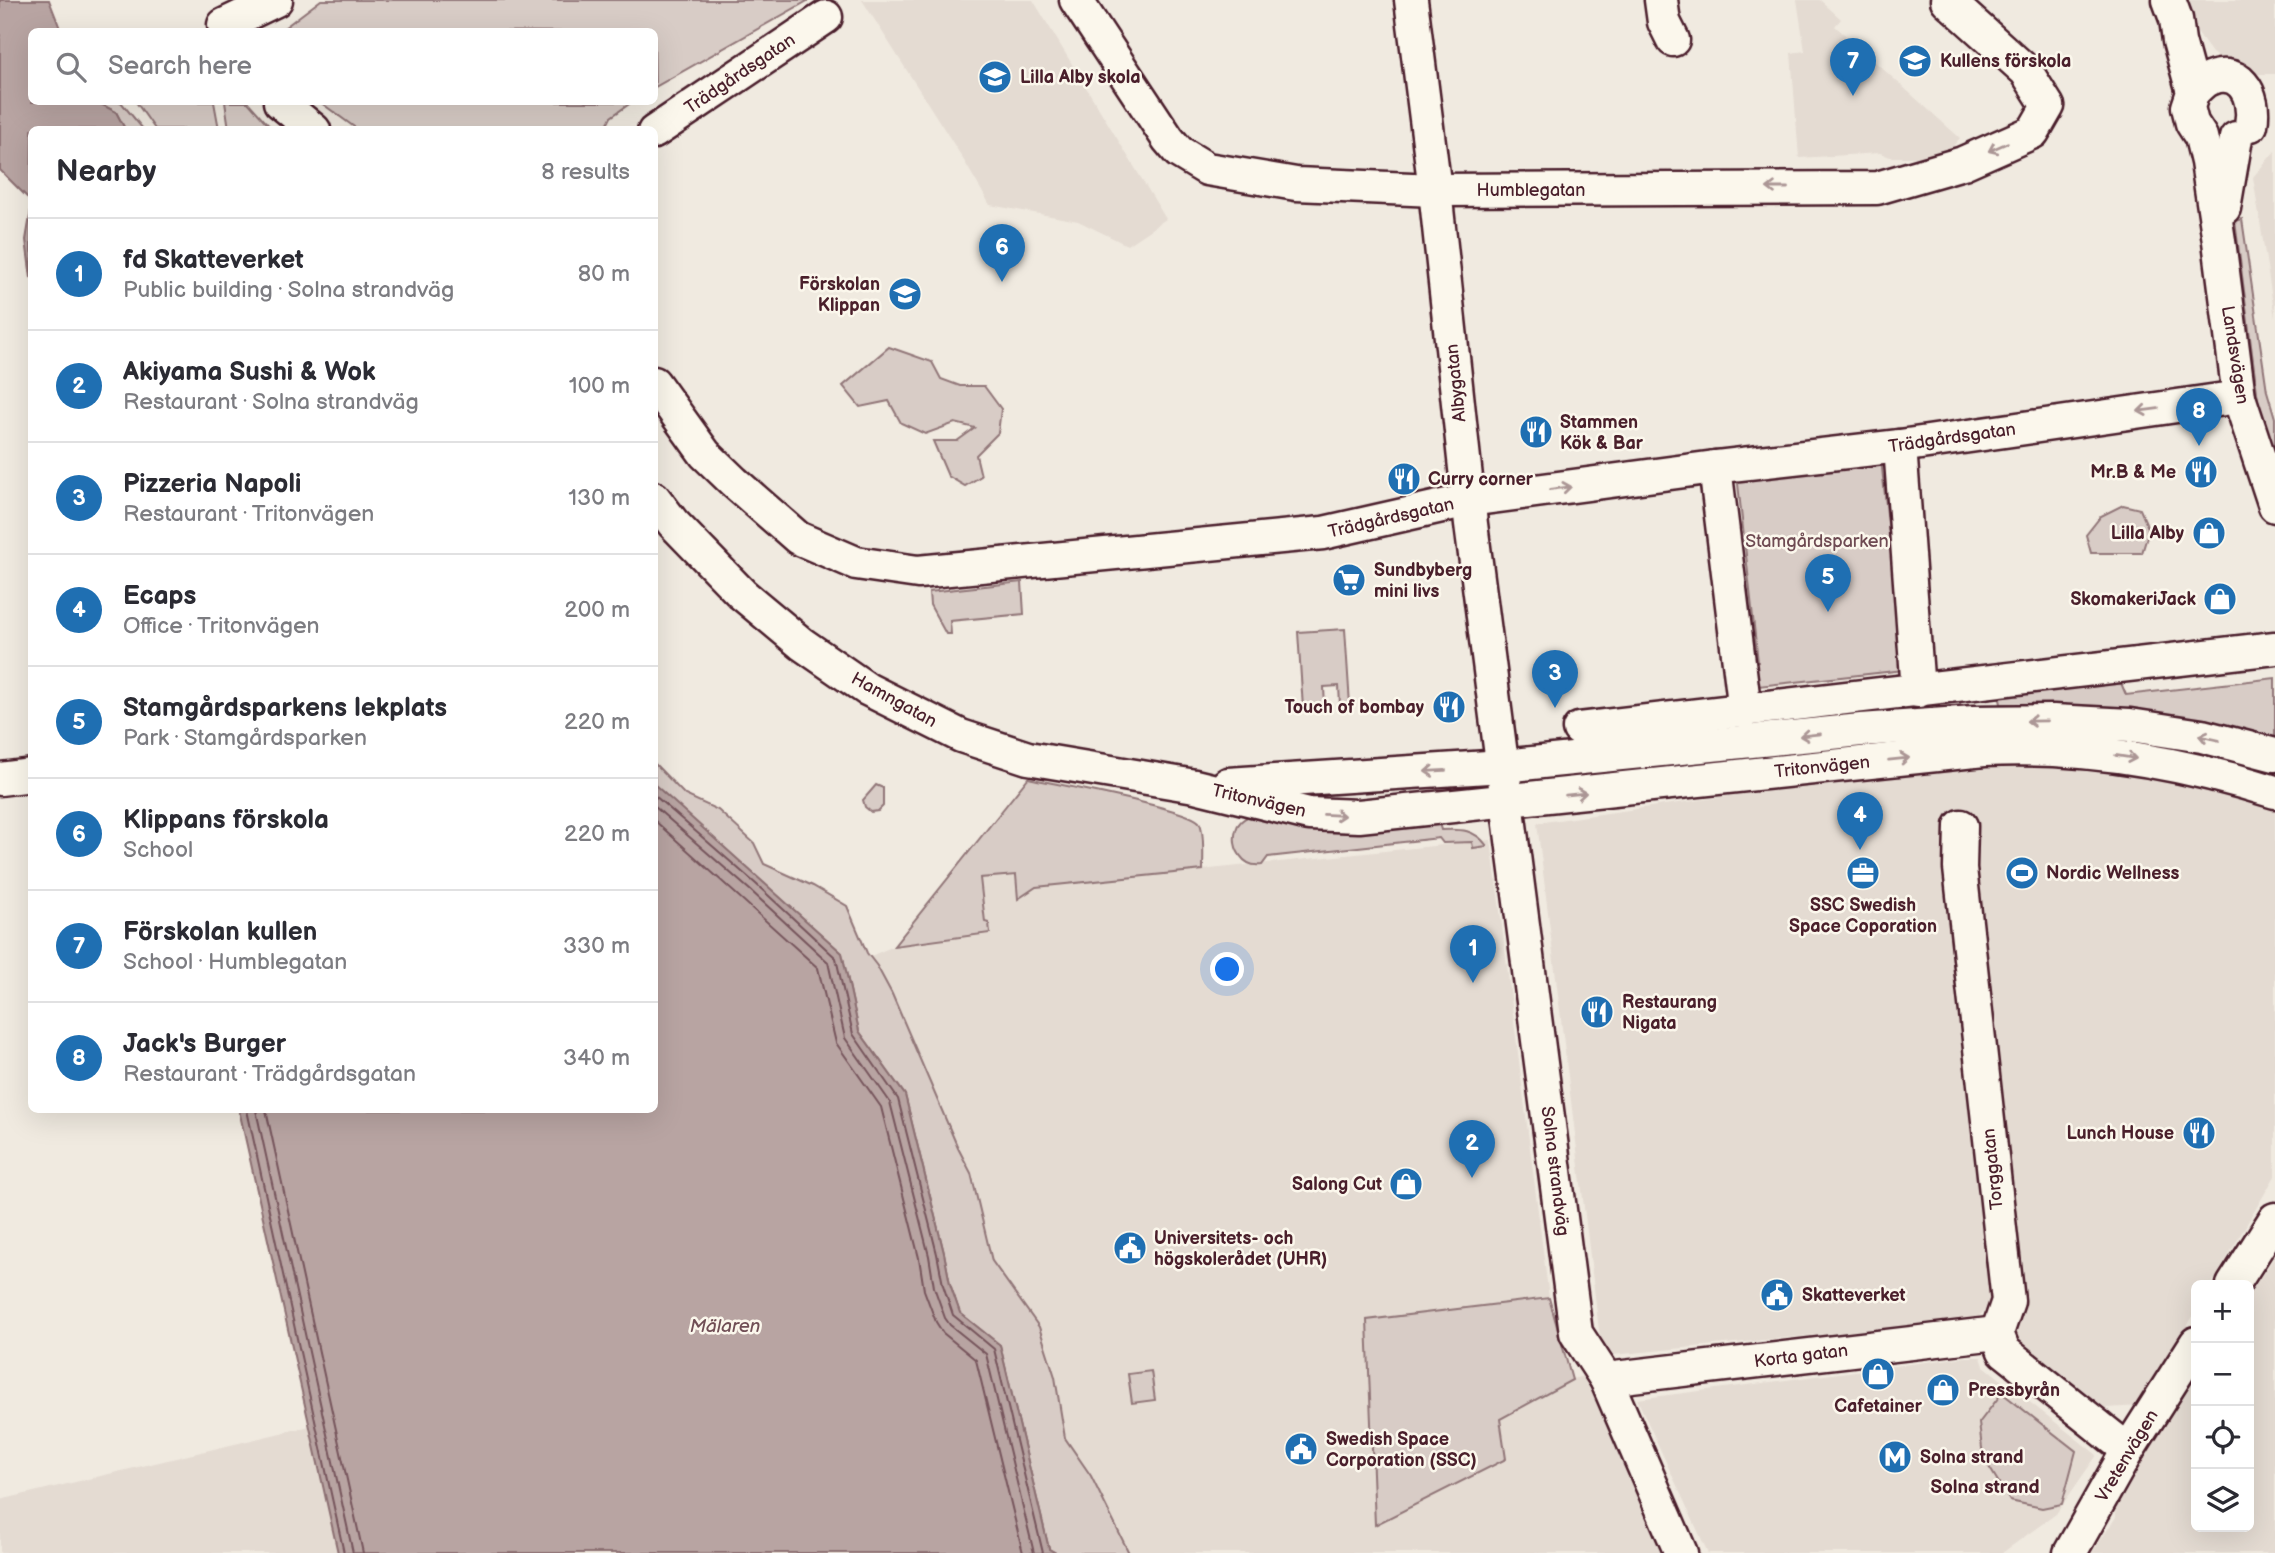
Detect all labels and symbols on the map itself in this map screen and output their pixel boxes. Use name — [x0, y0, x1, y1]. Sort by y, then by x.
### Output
street label: Trädgårdsgatan — [681, 29, 799, 119]
pin: 7 — [1830, 38, 1876, 96]
school or university icon: Kullens förskola — [1896, 42, 1934, 80]
place label: Kullens förskola — [1940, 51, 2071, 72]
school or university icon: Lilla Alby skola — [976, 58, 1014, 96]
place label: Lilla Alby skola — [1020, 67, 1141, 88]
one-way arrow — [1988, 142, 2009, 155]
street label: Humblegatan — [1477, 180, 1585, 201]
one-way arrow — [1766, 181, 1789, 195]
pin: 6 — [979, 224, 1025, 282]
place label: Förskolan Klippan — [799, 274, 880, 316]
school or university icon: Förskolan Klippan — [886, 275, 924, 313]
street label: Landsvägen — [2217, 304, 2253, 406]
street label: Albygatan — [1441, 343, 1471, 423]
pin: 8 — [2176, 388, 2222, 446]
one-way arrow — [2137, 404, 2159, 417]
place label: Stammen Kök & Bar — [1560, 412, 1644, 454]
restaurant icon: Stammen Kök & Bar — [1517, 413, 1555, 451]
street label: Trädgårdsgatan — [1887, 419, 2017, 457]
restaurant icon: Mr.B & Me — [2182, 453, 2220, 491]
restaurant icon: Curry corner — [1385, 460, 1423, 498]
place label: Mr.B & Me — [2090, 462, 2176, 483]
place label: Curry corner — [1428, 469, 1534, 490]
one-way arrow — [1549, 481, 1571, 494]
street label: Trädgårdsgatan — [1326, 493, 1456, 543]
shop icon: Lilla Alby — [2190, 514, 2228, 552]
place label: Lilla Alby — [2111, 523, 2185, 544]
park label: Stamgårdsparken — [1745, 531, 1889, 552]
pin: 5 — [1805, 554, 1851, 612]
place label: Sundbyberg mini livs — [1374, 560, 1472, 602]
supermarket icon: Sundbyberg mini livs — [1330, 561, 1368, 599]
shop icon: SkomakeriJack — [2201, 580, 2239, 618]
place label: SkomakeriJack — [2070, 589, 2197, 610]
pin: 3 — [1532, 650, 1578, 708]
street label: Hamngatan — [848, 668, 940, 732]
restaurant icon: Touch of bombay — [1430, 688, 1468, 726]
place label: Touch of bombay — [1284, 697, 1425, 718]
one-way arrow — [2026, 714, 2049, 728]
one-way arrow — [1799, 729, 1822, 742]
one-way arrow — [2198, 731, 2221, 744]
one-way arrow — [2114, 750, 2137, 763]
street label: Tritonvägen — [1773, 752, 1871, 782]
one-way arrow — [1887, 752, 1910, 765]
one-way arrow — [1424, 765, 1447, 778]
street label: Tritonvägen — [1210, 780, 1308, 822]
one-way arrow — [1564, 787, 1586, 800]
pin: 4 — [1837, 792, 1883, 850]
one-way arrow — [1322, 809, 1344, 822]
office icon: SSC Swedish Space Coporation — [1844, 854, 1882, 892]
sports icon: Nordic Wellness — [2003, 854, 2041, 892]
place label: Nordic Wellness — [2046, 863, 2180, 884]
place label: SSC Swedish Space Coporation — [1789, 895, 1937, 937]
pin: 1 — [1450, 925, 1496, 983]
your location — [1210, 952, 1244, 986]
place label: Restaurang Nigata — [1622, 992, 1717, 1034]
restaurant icon: Restaurang Nigata — [1578, 993, 1616, 1031]
street label: Solna strandväg — [1537, 1105, 1573, 1237]
restaurant icon: Lunch House — [2180, 1114, 2218, 1152]
pin: 2 — [1449, 1120, 1495, 1178]
place label: Lunch House — [2066, 1123, 2174, 1144]
street label: Torggatan — [1978, 1127, 2008, 1211]
shop icon: Salong Cut — [1387, 1165, 1425, 1203]
place label: Salong Cut — [1292, 1174, 1382, 1195]
place label: Universitets- och högskolerådet (UHR) — [1154, 1228, 1327, 1270]
public building icon: Universitets- och högskolerådet (UHR) — [1111, 1229, 1149, 1267]
public building icon: Skatteverket — [1758, 1276, 1796, 1314]
place label: Skatteverket — [1802, 1285, 1906, 1306]
water label: Mälaren — [690, 1315, 760, 1338]
street label: Korta gatan — [1753, 1340, 1849, 1372]
shop icon: Cafetainer — [1859, 1355, 1897, 1393]
shop icon: Pressbyrån — [1924, 1371, 1962, 1409]
place label: Pressbyrån — [1968, 1380, 2060, 1401]
place label: Cafetainer — [1834, 1396, 1923, 1417]
street label: Vretenvägen — [2091, 1406, 2163, 1506]
place label: Swedish Space Corporation (SSC) — [1326, 1429, 1477, 1471]
public building icon: Swedish Space Corporation (SSC) — [1282, 1430, 1320, 1468]
metro station icon: Solna strand — [1876, 1438, 1914, 1476]
place label: Solna strand — [1920, 1447, 2023, 1468]
district label: Solna strand — [1930, 1476, 2040, 1499]

